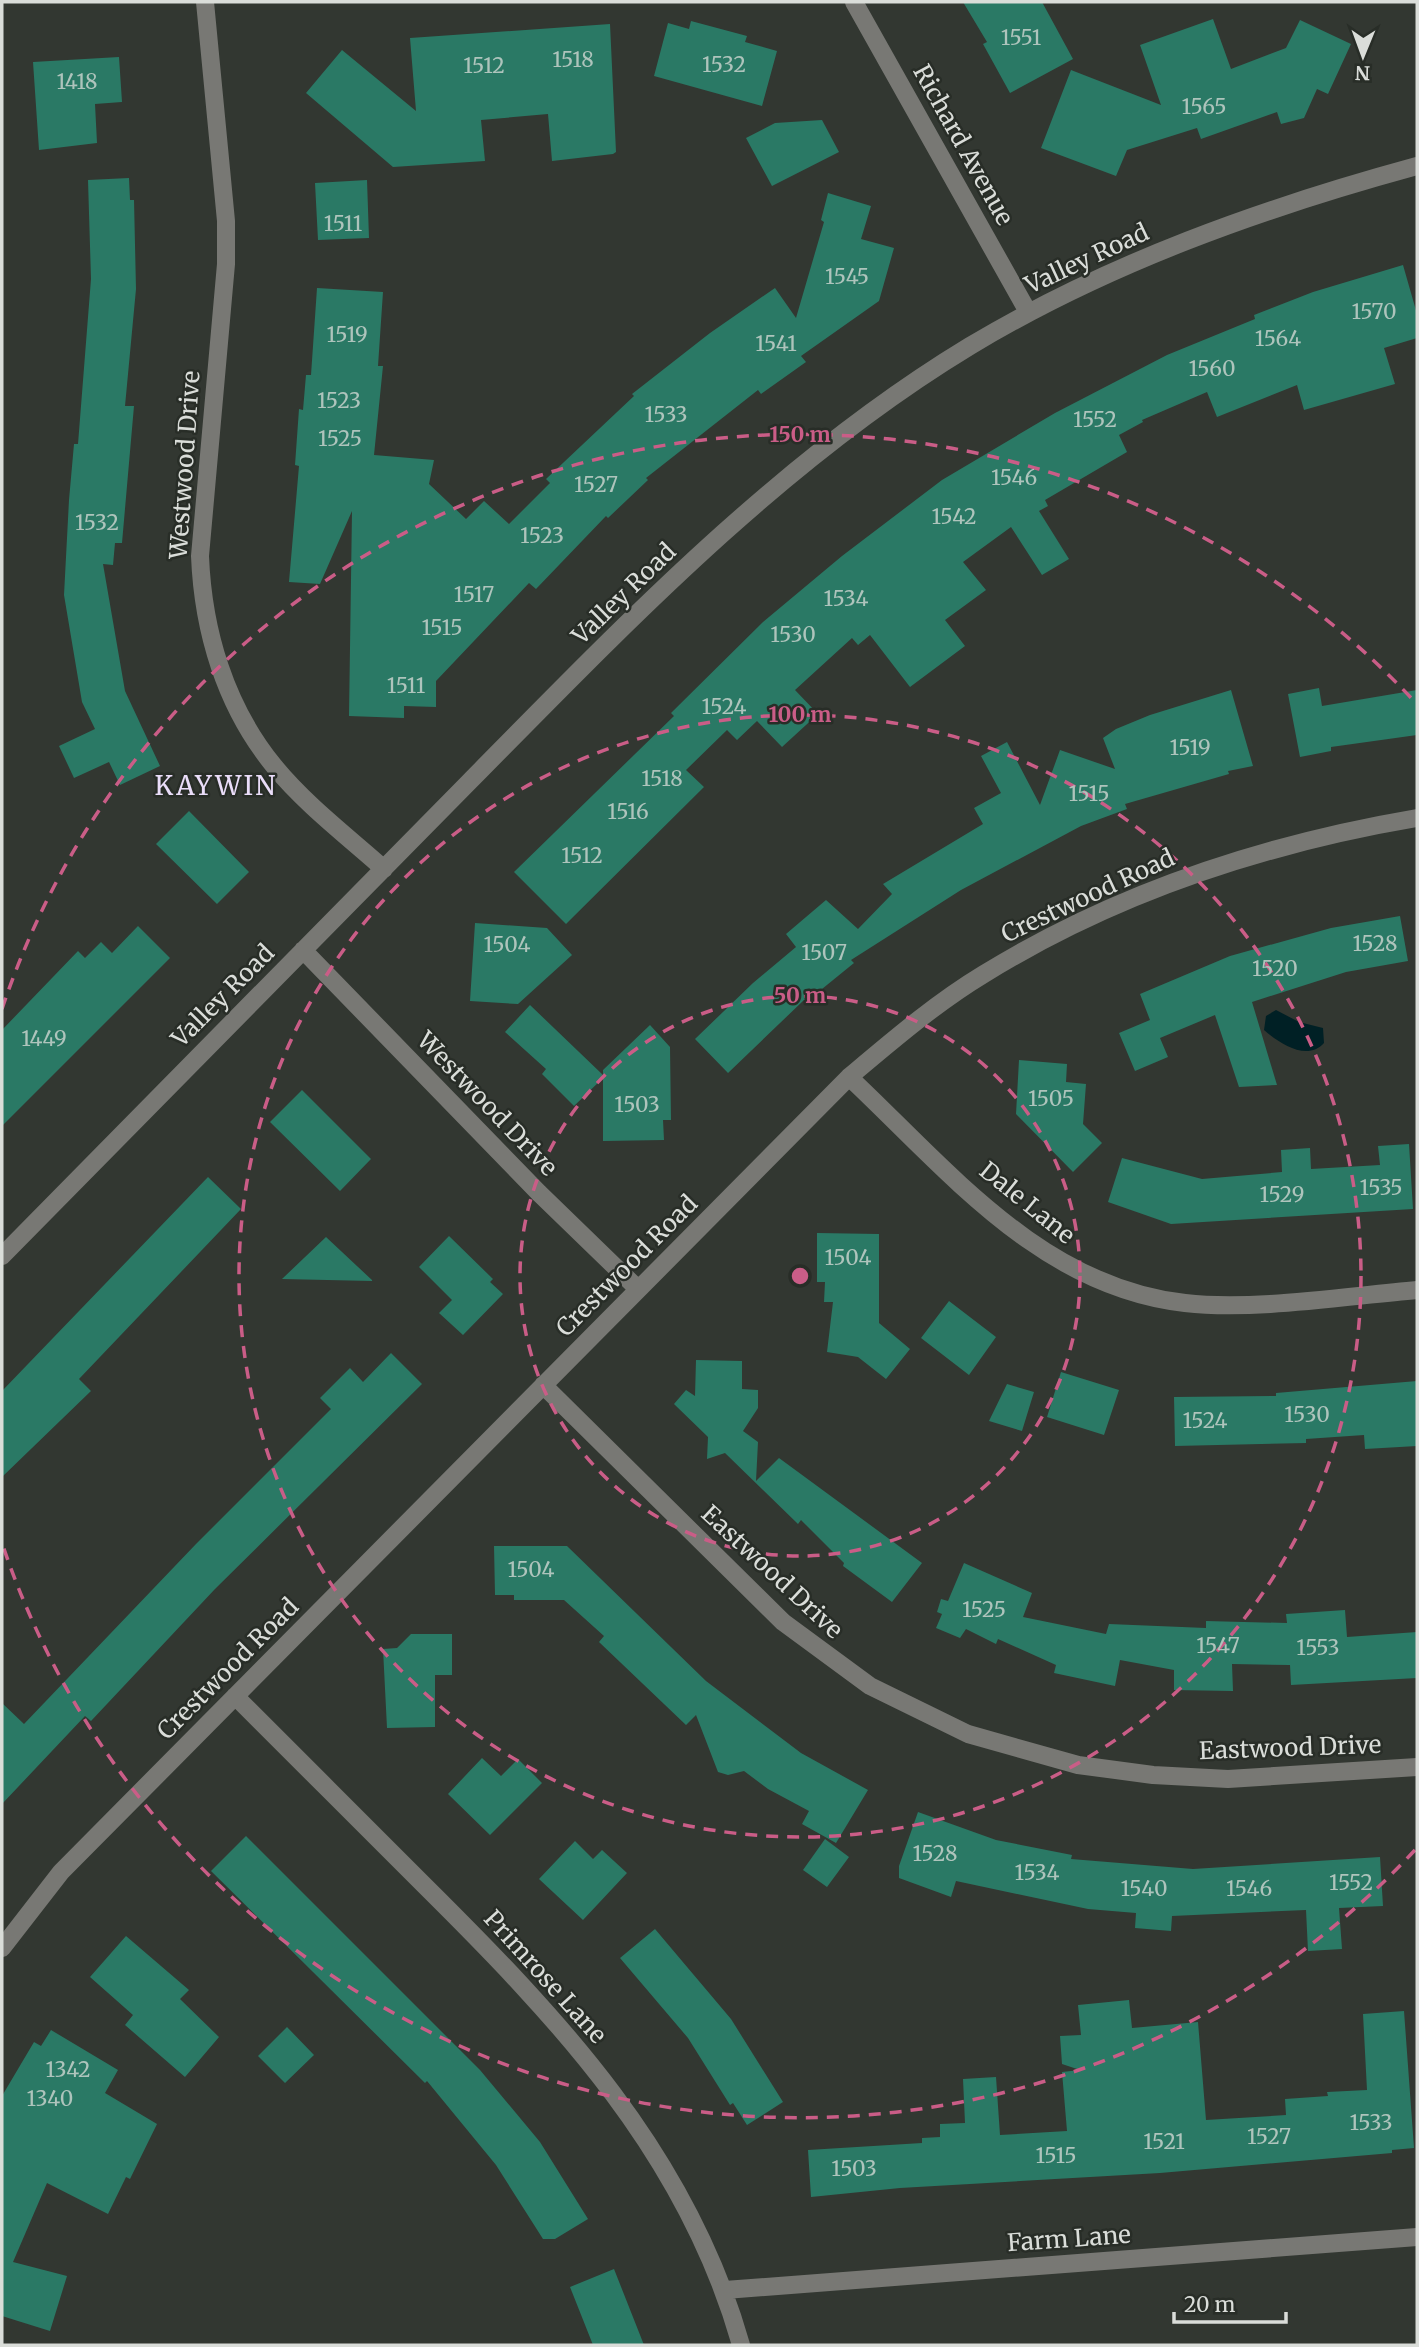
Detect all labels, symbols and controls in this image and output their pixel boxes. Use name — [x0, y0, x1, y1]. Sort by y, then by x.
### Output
north arrow — [1328, 21, 1398, 91]
house number: 1551 — [1001, 24, 1041, 51]
house number: 1518 — [552, 46, 594, 73]
house number: 1532 — [702, 51, 746, 78]
house number: 1512 — [463, 52, 505, 79]
street label: Richard Avenue — [906, 59, 1020, 231]
text: N — [1355, 61, 1370, 85]
house number: 1418 — [56, 68, 98, 95]
house number: 1565 — [1182, 93, 1226, 120]
house number: 1511 — [324, 210, 362, 237]
street label: Valley Road — [1019, 216, 1154, 301]
house number: 1545 — [825, 263, 869, 290]
house number: 1570 — [1351, 298, 1397, 325]
house number: 1519 — [326, 321, 368, 348]
house number: 1564 — [1255, 325, 1301, 352]
house number: 1541 — [755, 330, 797, 357]
house number: 1560 — [1189, 355, 1235, 382]
street label: Westwood Drive — [162, 370, 207, 561]
house number: 1523 — [317, 387, 361, 414]
house number: 1533 — [644, 401, 688, 428]
house number: 1552 — [1073, 406, 1117, 433]
text: 150 m — [769, 421, 831, 448]
house number: 1525 — [318, 425, 362, 452]
house number: 1546 — [991, 464, 1037, 491]
house number: 1527 — [574, 471, 618, 498]
house number: 1542 — [931, 503, 977, 530]
house number: 1532 — [75, 509, 119, 536]
house number: 1523 — [520, 522, 564, 549]
street label: Valley Road — [564, 536, 682, 652]
house number: 1517 — [454, 581, 494, 608]
house number: 1534 — [824, 585, 868, 612]
house number: 1515 — [421, 614, 463, 641]
house number: 1530 — [770, 621, 816, 648]
house number: 1511 — [387, 672, 425, 699]
house number: 1524 — [702, 693, 747, 720]
text: 100 m — [769, 701, 831, 728]
house number: 1519 — [1169, 734, 1211, 761]
house number: 1518 — [641, 765, 683, 792]
district label: KAYWIN — [155, 769, 277, 802]
house number: 1515 — [1068, 780, 1110, 807]
house number: 1516 — [607, 798, 649, 825]
house number: 1512 — [561, 842, 603, 869]
street label: Crestwood Road — [996, 842, 1179, 949]
house number: 1528 — [1353, 930, 1397, 957]
house number: 1504 — [484, 931, 531, 958]
street label: Valley Road — [164, 938, 281, 1054]
house number: 1507 — [801, 939, 847, 966]
house number: 1520 — [1252, 955, 1298, 982]
text: 50 m — [774, 982, 826, 1009]
street label: Westwood Drive — [410, 1024, 564, 1182]
house number: 1449 — [21, 1025, 67, 1052]
house number: 1505 — [1028, 1085, 1074, 1112]
house number: 1503 — [614, 1091, 660, 1118]
street label: Dale Lane — [973, 1155, 1081, 1250]
house number: 1535 — [1359, 1174, 1403, 1201]
house number: 1529 — [1260, 1181, 1304, 1208]
street label: Crestwood Road — [549, 1188, 704, 1343]
house number: 1504 — [825, 1244, 872, 1271]
centre of rings — [788, 1264, 812, 1288]
house number: 1530 — [1284, 1401, 1330, 1428]
house number: 1524 — [1183, 1407, 1228, 1434]
street label: Eastwood Drive — [695, 1498, 850, 1645]
house number: 1504 — [508, 1556, 555, 1583]
street label: Crestwood Road — [150, 1591, 305, 1746]
house number: 1525 — [962, 1596, 1006, 1623]
house number: 1547 — [1196, 1632, 1240, 1659]
house number: 1553 — [1296, 1634, 1340, 1661]
street label: Eastwood Drive — [1198, 1729, 1382, 1766]
house number: 1528 — [913, 1840, 957, 1867]
house number: 1534 — [1015, 1859, 1059, 1886]
house number: 1552 — [1329, 1869, 1373, 1896]
house number: 1540 — [1121, 1875, 1167, 1902]
house number: 1546 — [1226, 1875, 1272, 1902]
street label: Primrose Lane — [477, 1904, 613, 2050]
house number: 1342 — [46, 2056, 91, 2083]
house number: 1340 — [27, 2085, 73, 2112]
house number: 1533 — [1349, 2109, 1393, 2136]
house number: 1527 — [1247, 2123, 1291, 2150]
house number: 1521 — [1143, 2128, 1185, 2155]
house number: 1515 — [1035, 2142, 1077, 2169]
house number: 1503 — [831, 2155, 877, 2182]
street label: Farm Lane — [1006, 2219, 1132, 2258]
scale bar — [1174, 2280, 1286, 2324]
text: 20 m — [1184, 2291, 1236, 2318]

